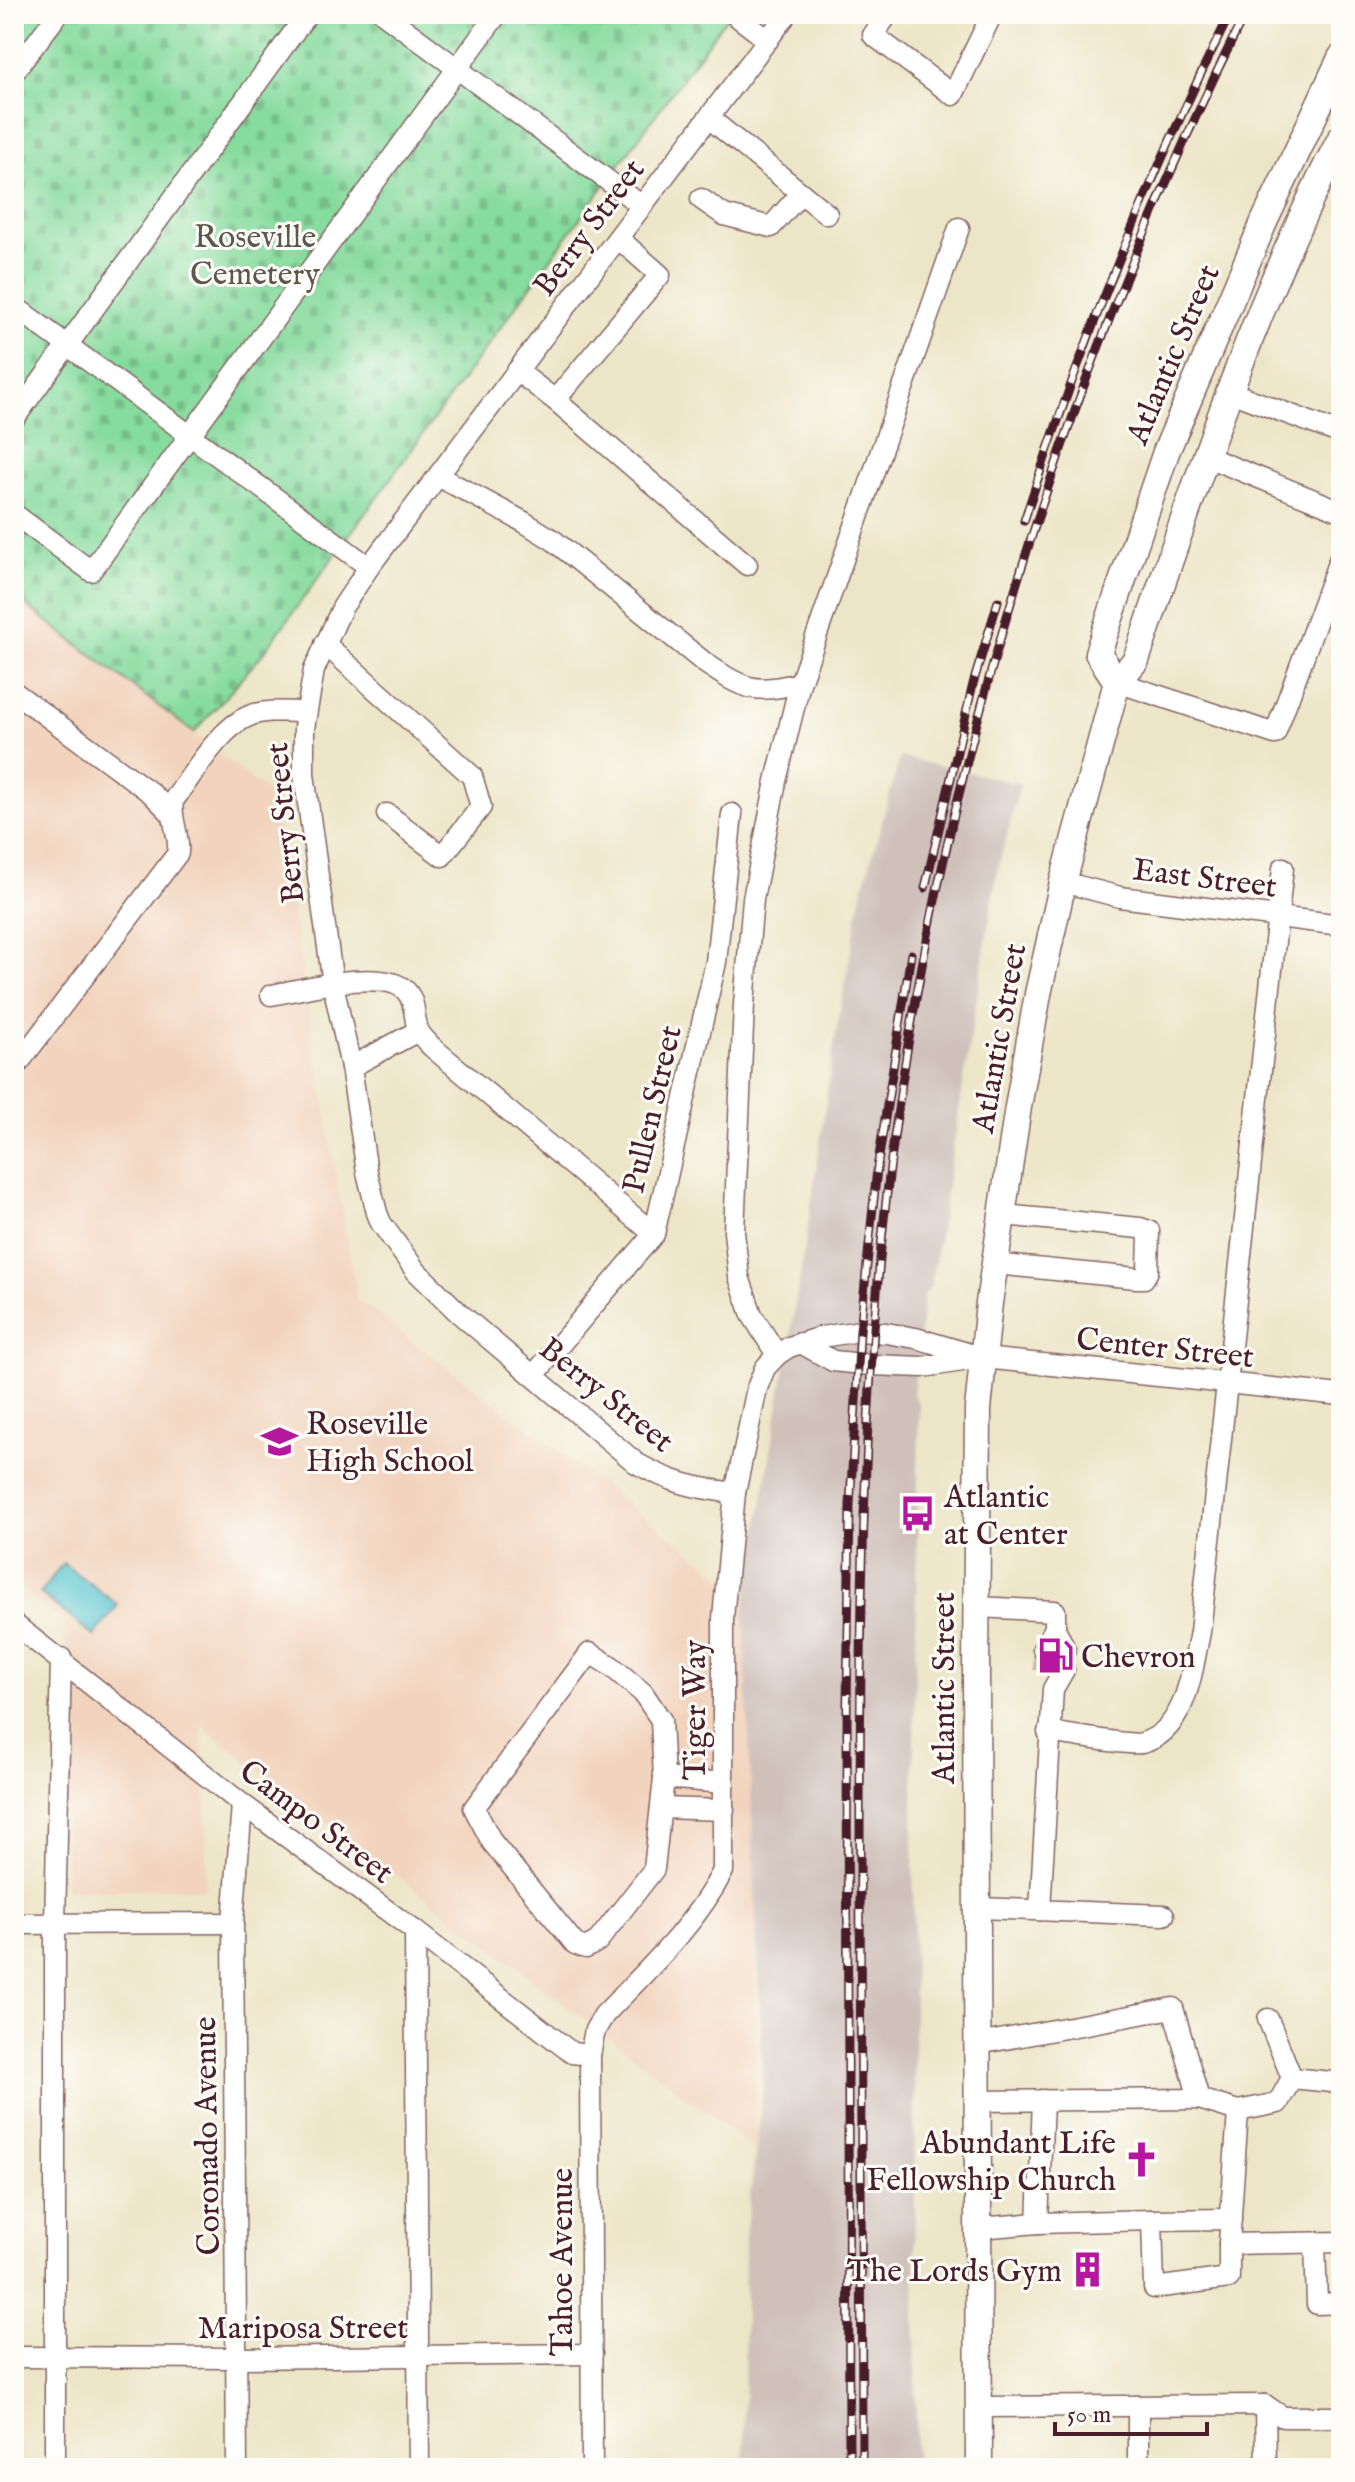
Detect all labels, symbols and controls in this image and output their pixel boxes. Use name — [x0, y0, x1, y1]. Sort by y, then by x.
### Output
street label: Berry Street — [525, 152, 655, 305]
park label: Roseville Cemetery — [190, 218, 320, 296]
street label: Atlantic Street — [1118, 259, 1231, 452]
street label: Berry Street — [258, 740, 315, 905]
street label: East Street — [1130, 850, 1279, 909]
street label: Atlantic Street — [963, 940, 1037, 1137]
street label: Pullen Street — [614, 1022, 693, 1197]
street label: Center Street — [1074, 1320, 1256, 1379]
street label: Berry Street — [530, 1329, 681, 1463]
place label: Roseville High School — [306, 1405, 474, 1483]
school or university icon: Roseville High School — [261, 1422, 299, 1460]
place label: Atlantic at Center — [943, 1478, 1068, 1556]
bus stop icon: Atlantic at Center — [899, 1495, 937, 1533]
street label: Atlantic Street — [925, 1592, 966, 1785]
fuel station icon: Chevron — [1036, 1637, 1074, 1675]
place label: Chevron — [1081, 1638, 1196, 1679]
street label: Tiger Way — [676, 1640, 717, 1780]
street label: Campo Street — [230, 1752, 401, 1894]
street label: Coronado Avenue — [186, 2016, 231, 2256]
place label: Abundant Life Fellowship Church — [866, 2124, 1116, 2202]
church icon: Abundant Life Fellowship Church — [1123, 2141, 1161, 2179]
street label: Tahoe Avenue — [543, 2168, 584, 2356]
building icon: The Lords Gym — [1069, 2251, 1107, 2289]
place label: The Lords Gym — [847, 2252, 1062, 2293]
street label: Mariposa Street — [198, 2309, 408, 2350]
scale bar — [1055, 2386, 1207, 2436]
text: 50 m — [1067, 2400, 1111, 2431]

